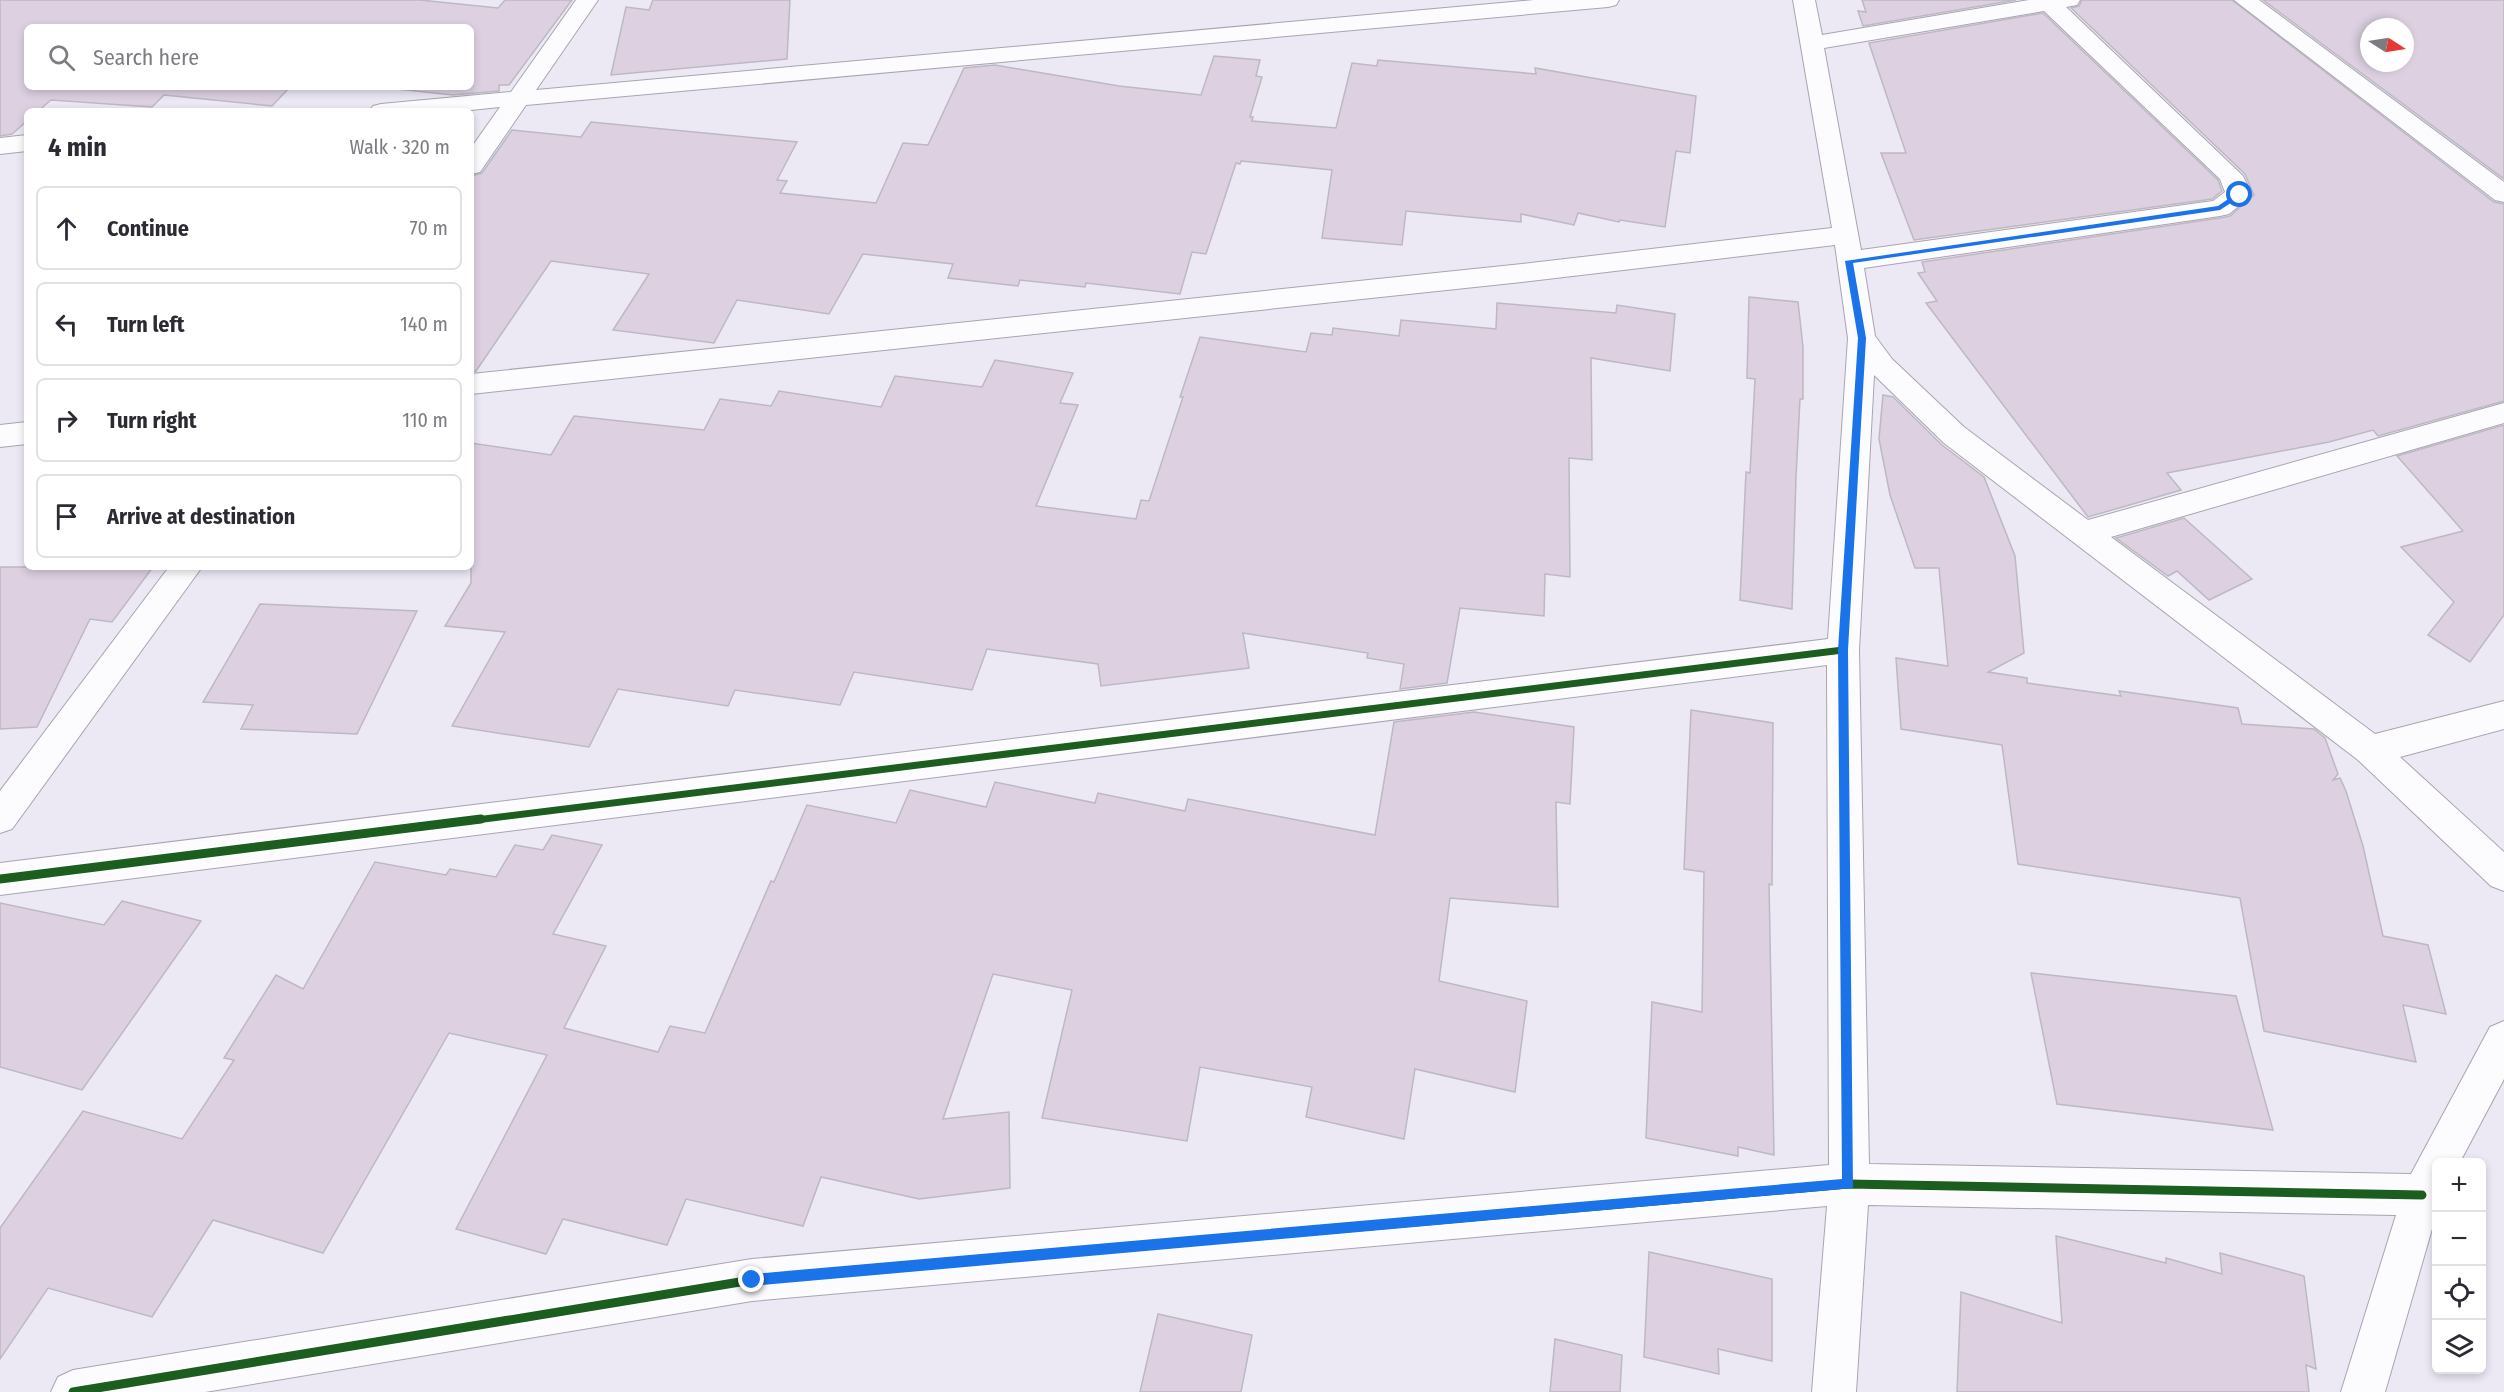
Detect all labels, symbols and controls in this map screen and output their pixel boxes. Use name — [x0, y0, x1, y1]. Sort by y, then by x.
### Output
north arrow — [2360, 18, 2414, 72]
search box — [24, 24, 474, 90]
icon: search — [45, 41, 78, 74]
text: Search here — [93, 44, 199, 71]
text: 4 min — [48, 132, 107, 163]
text: Walk · 320 m — [350, 135, 450, 159]
route start — [2226, 181, 2252, 207]
icon: ahead — [50, 212, 83, 245]
text: Continue — [107, 215, 189, 242]
text: 70 m — [410, 216, 448, 240]
icon: left — [50, 308, 83, 341]
text: Turn left — [107, 311, 185, 338]
text: 140 m — [400, 312, 448, 336]
icon: right — [50, 404, 83, 437]
text: Turn right — [107, 407, 196, 434]
text: 110 m — [402, 408, 448, 432]
icon: arrive — [50, 500, 83, 533]
text: Arrive at destination — [107, 503, 295, 530]
map controls — [2432, 1158, 2486, 1374]
button: + — [2432, 1158, 2486, 1212]
button: − — [2432, 1212, 2486, 1266]
route end — [738, 1266, 764, 1292]
button: locate — [2432, 1266, 2486, 1320]
button: layers — [2432, 1320, 2486, 1374]

